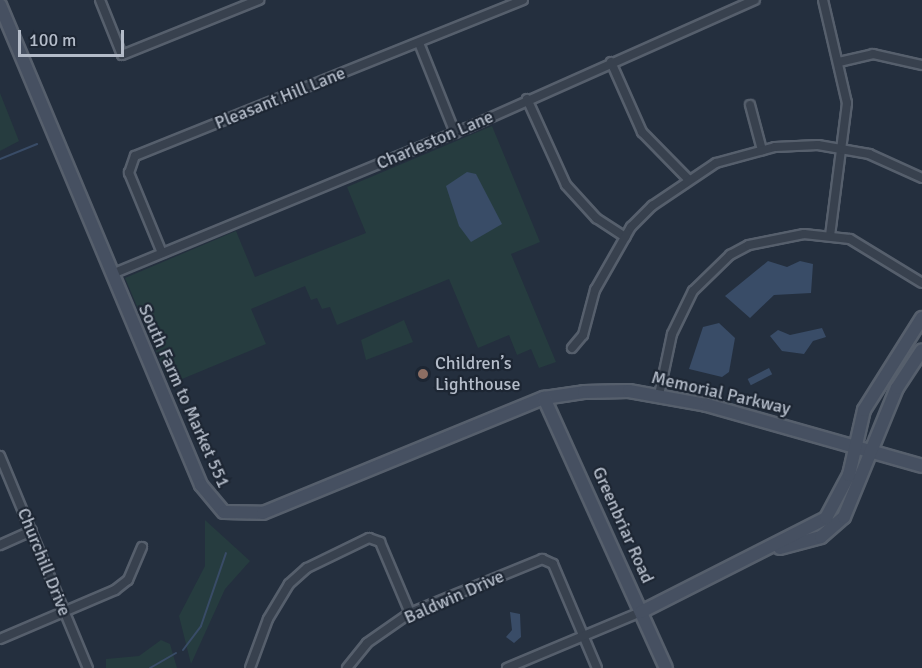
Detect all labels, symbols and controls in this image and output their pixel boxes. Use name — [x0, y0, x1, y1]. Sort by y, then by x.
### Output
scale bar — [21, 18, 128, 56]
text: 100 m — [29, 29, 76, 51]
street label: Pleasant Hill Lane — [211, 62, 349, 134]
street label: Charleston Lane — [373, 106, 497, 174]
street label: South Farm to Market 551 — [134, 301, 234, 491]
place label: Children’s Lighthouse — [435, 353, 520, 395]
street label: Memorial Parkway — [649, 366, 793, 420]
marker: Children’s Lighthouse — [416, 367, 430, 381]
street label: Greenbriar Road — [588, 463, 658, 587]
street label: Churchill Drive — [13, 505, 75, 619]
street label: Baldwin Drive — [401, 565, 507, 629]

